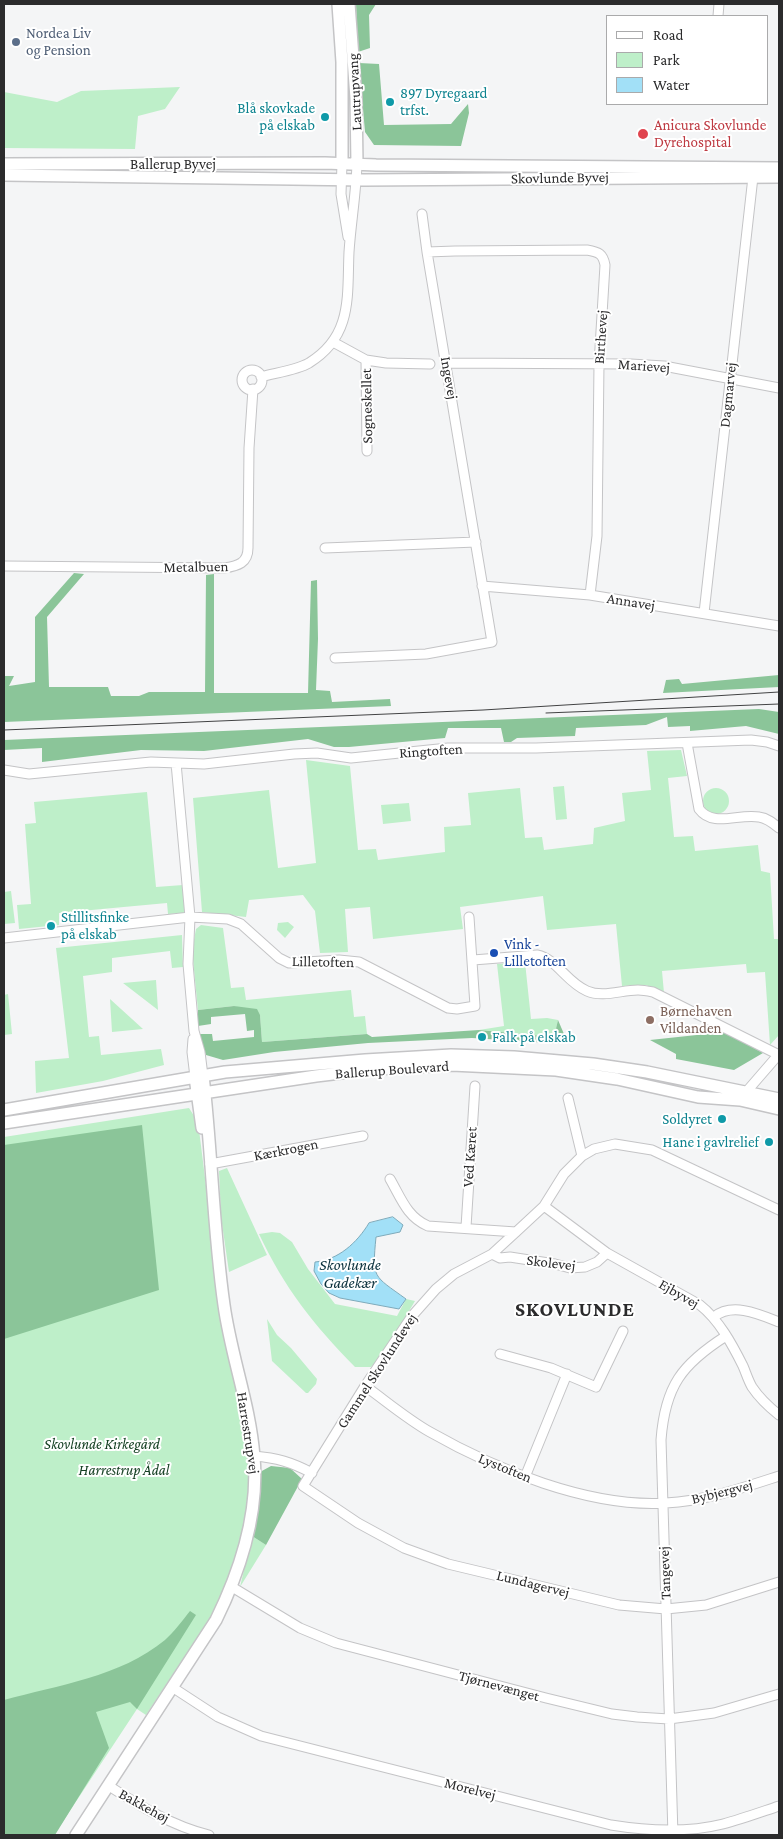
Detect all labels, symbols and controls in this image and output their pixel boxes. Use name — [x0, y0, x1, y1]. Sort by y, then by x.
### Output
legend — [606, 15, 768, 105]
place label: Nordea Liv og Pension — [26, 24, 91, 59]
text: Road — [653, 27, 683, 43]
marker: Nordea Liv og Pension — [10, 36, 22, 48]
text: Park — [653, 52, 680, 68]
street label: Lautrupvang — [344, 53, 366, 131]
text: Water — [653, 77, 690, 93]
place label: 897 Dyregaard trfst. — [400, 84, 487, 119]
marker: 897 Dyregaard trfst. — [384, 96, 396, 108]
place label: Blå skovkade på elskab — [237, 99, 315, 134]
marker: Blå skovkade på elskab — [319, 111, 331, 123]
place label: Anicura Skovlunde Dyrehospital — [654, 116, 766, 151]
marker: Anicura Skovlunde Dyrehospital — [636, 127, 650, 141]
street label: Ballerup Byvej — [130, 155, 216, 173]
street label: Skovlunde Byvej — [511, 168, 609, 188]
street label: Birthevej — [590, 309, 612, 365]
street label: Ingevej — [436, 355, 462, 401]
street label: Marievej — [617, 355, 671, 377]
street label: Dagmarvej — [716, 361, 740, 429]
street label: Sogneskellet — [357, 368, 377, 444]
street label: Metalbuen — [163, 557, 229, 577]
street label: Annavej — [606, 589, 656, 615]
street label: Ringtoften — [399, 740, 463, 762]
place label: Stillitsfinke på elskab — [61, 908, 129, 943]
marker: Stillitsfinke på elskab — [45, 920, 57, 932]
place label: Vink - Lilletoften — [504, 935, 566, 970]
marker: Vink - Lilletoften — [488, 947, 500, 959]
street label: Lilletoften — [292, 952, 354, 972]
place label: Børnehaven Vildanden — [660, 1002, 732, 1037]
marker: Børnehaven Vildanden — [644, 1014, 656, 1026]
place label: Falk på elskab — [492, 1028, 576, 1046]
marker: Falk på elskab — [476, 1031, 488, 1043]
street label: Ballerup Boulevard — [334, 1057, 450, 1083]
place label: Soldyret — [662, 1110, 712, 1128]
marker: Soldyret — [716, 1113, 728, 1125]
street label: Ved Kæret — [459, 1126, 481, 1188]
place label: Hane i gavlrelief — [663, 1133, 759, 1151]
street label: Kærkrogen — [252, 1135, 320, 1165]
marker: Hane i gavlrelief — [763, 1136, 775, 1148]
street label: Skolevej — [526, 1251, 576, 1275]
water label: Skovlunde Gadekær — [319, 1255, 381, 1293]
street label: Ejbyvej — [656, 1275, 702, 1313]
district label: SKOVLUNDE — [514, 1298, 636, 1322]
street label: Gammel Skovlundevej — [333, 1310, 421, 1432]
street label: Harrestrupvej — [233, 1391, 263, 1475]
park label: Skovlunde Kirkegård — [44, 1435, 160, 1453]
street label: Lystoften — [476, 1449, 534, 1487]
park label: Harrestrup Ådal — [79, 1461, 169, 1479]
street label: Bybjergvej — [690, 1476, 754, 1508]
street label: Tangevej — [655, 1546, 675, 1600]
street label: Lundagervej — [495, 1566, 571, 1602]
street label: Tjørnevænget — [457, 1667, 541, 1705]
street label: Morelvej — [442, 1774, 498, 1804]
street label: Bakkehøj — [116, 1785, 172, 1827]

